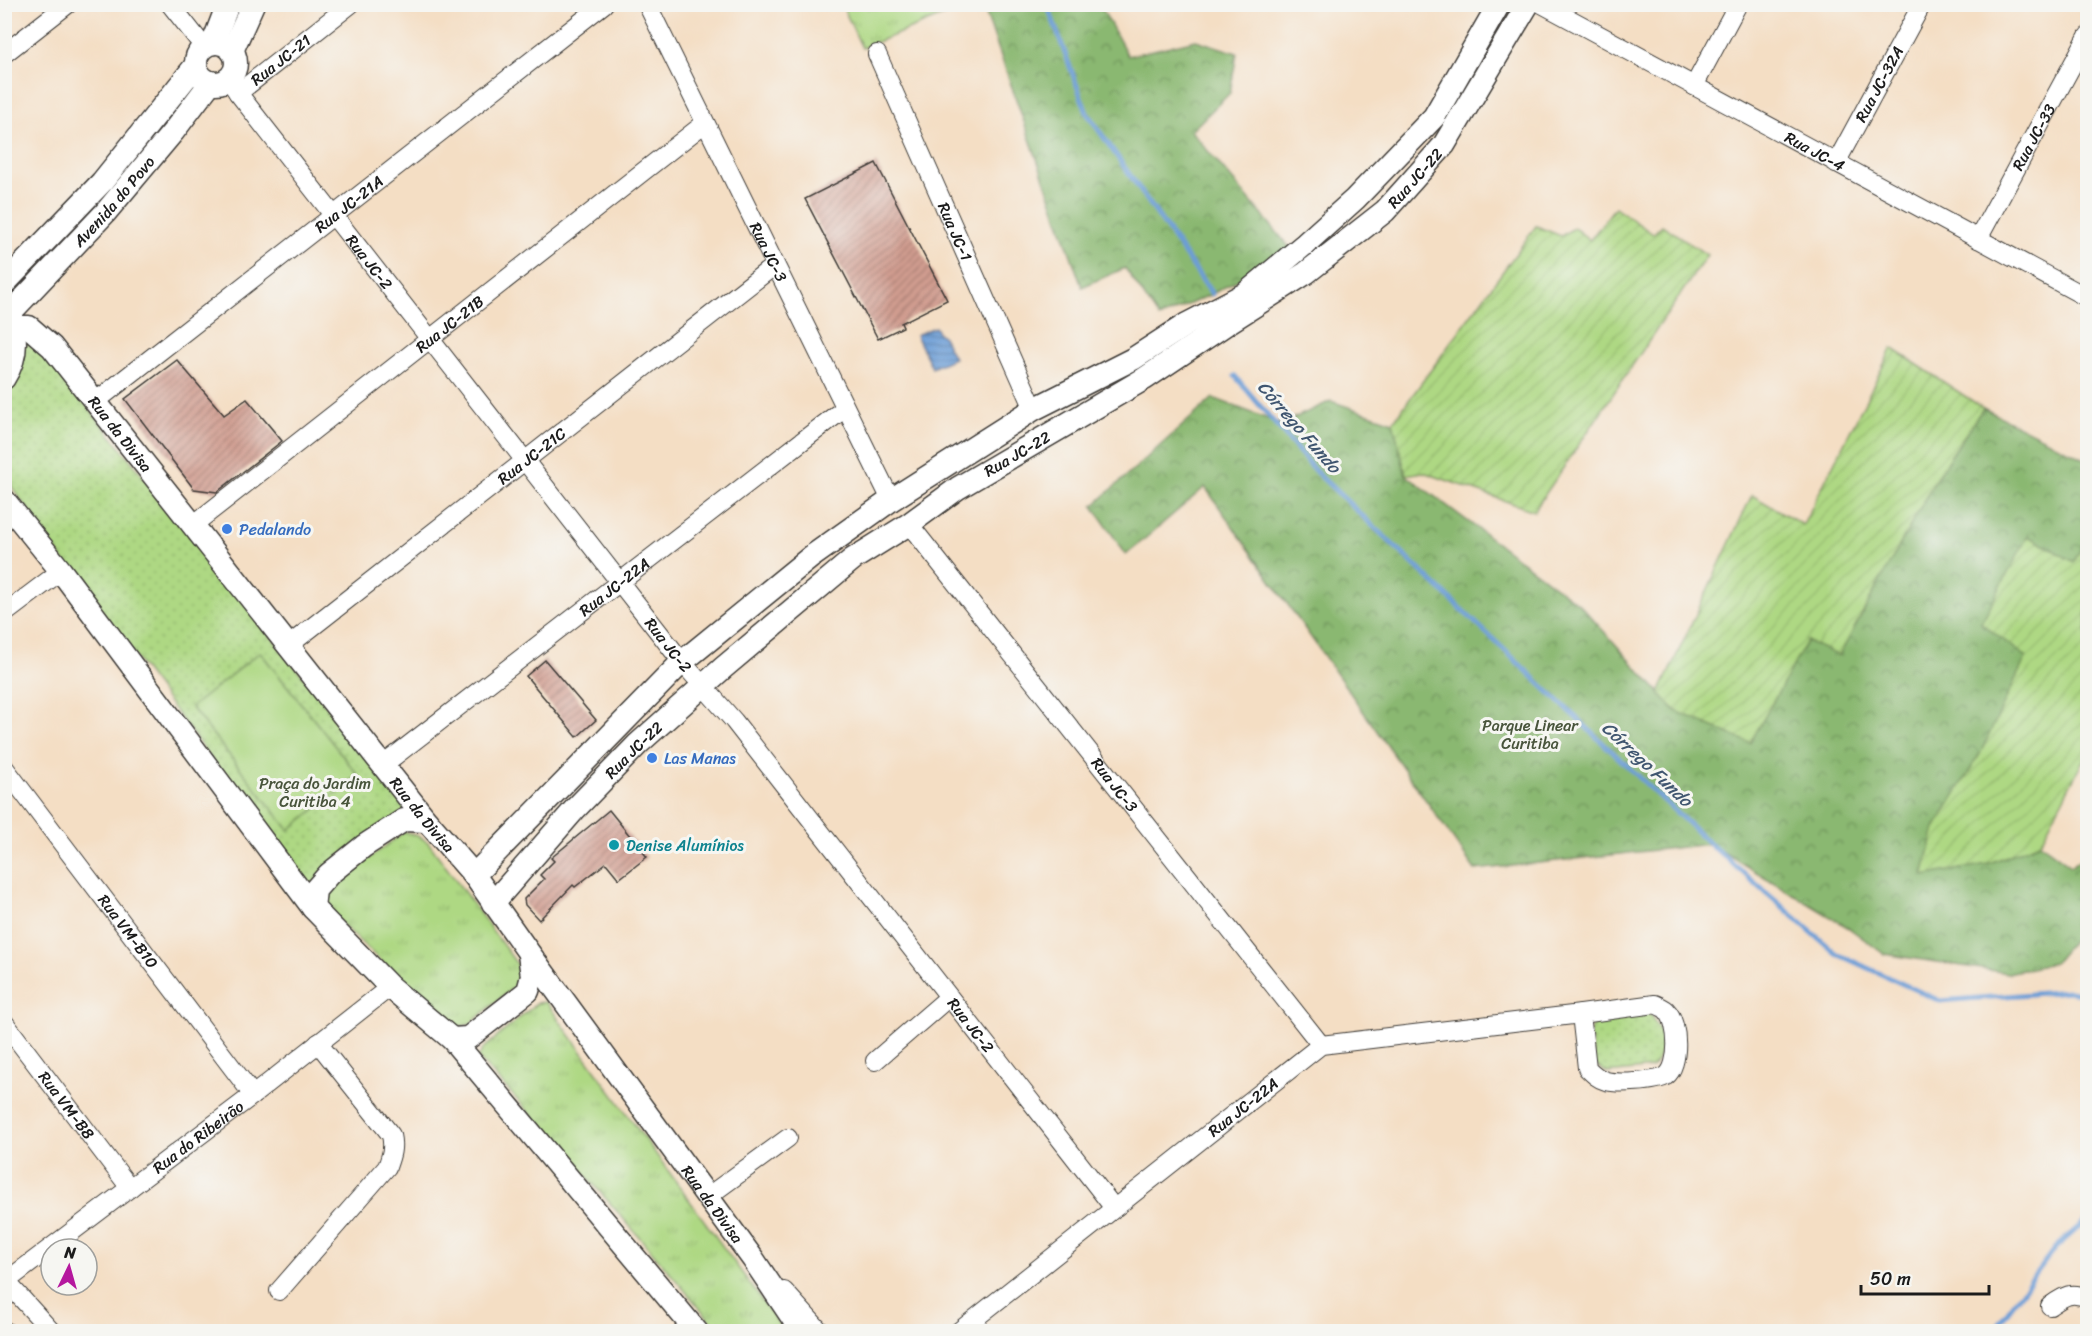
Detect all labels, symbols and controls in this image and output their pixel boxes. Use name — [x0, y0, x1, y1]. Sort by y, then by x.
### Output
street label: Rua JC-21 — [244, 26, 317, 93]
street label: Rua JC-32A — [1846, 40, 1911, 127]
street label: Rua JC-33 — [2003, 98, 2063, 176]
street label: Rua JC-4 — [1779, 123, 1850, 179]
street label: Rua JC-22 — [1379, 141, 1450, 215]
street label: Avenida do Povo — [65, 149, 162, 254]
street label: Rua JC-21A — [308, 167, 390, 240]
street label: Rua JC-1 — [930, 197, 981, 266]
street label: Rua JC-3 — [742, 217, 796, 287]
street label: Rua JC-2 — [338, 227, 401, 296]
street label: Rua JC-21B — [408, 287, 490, 360]
water label: Córrego Fundo — [1249, 373, 1350, 482]
street label: Rua da Divisa — [81, 389, 160, 479]
street label: Rua JC-21C — [490, 419, 572, 492]
street label: Rua JC-22 — [978, 422, 1056, 485]
place label: Pedalando — [239, 515, 311, 544]
marker: Pedalando — [220, 522, 234, 536]
street label: Rua JC-22A — [572, 549, 656, 624]
street label: Rua JC-2 — [637, 611, 700, 679]
park label: Parque Linear Curitiba — [1482, 711, 1579, 758]
water label: Córrego Fundo — [1594, 713, 1701, 816]
street label: Rua JC-22 — [597, 714, 670, 786]
place label: Las Manas — [664, 744, 736, 773]
street label: Rua JC-3 — [1084, 750, 1146, 819]
marker: Las Manas — [645, 751, 659, 765]
park label: Praça do Jardim Curitiba 4 — [259, 769, 371, 816]
street label: Rua da Divisa — [382, 770, 463, 859]
place label: Denise Alumínios — [626, 831, 744, 860]
marker: Denise Alumínios — [607, 838, 621, 852]
street label: Rua VM-B10 — [91, 887, 167, 975]
street label: Rua JC-2 — [940, 991, 1002, 1059]
street label: Rua VM-B8 — [31, 1064, 103, 1146]
street label: Rua JC-22A — [1201, 1069, 1285, 1144]
street label: Rua do Ribeirão — [146, 1092, 250, 1181]
street label: Rua da Divisa — [674, 1158, 752, 1250]
north arrow — [39, 1237, 99, 1297]
text: N — [62, 1238, 78, 1268]
scale bar — [1861, 1258, 1988, 1296]
text: 50 m — [1870, 1263, 1911, 1295]

